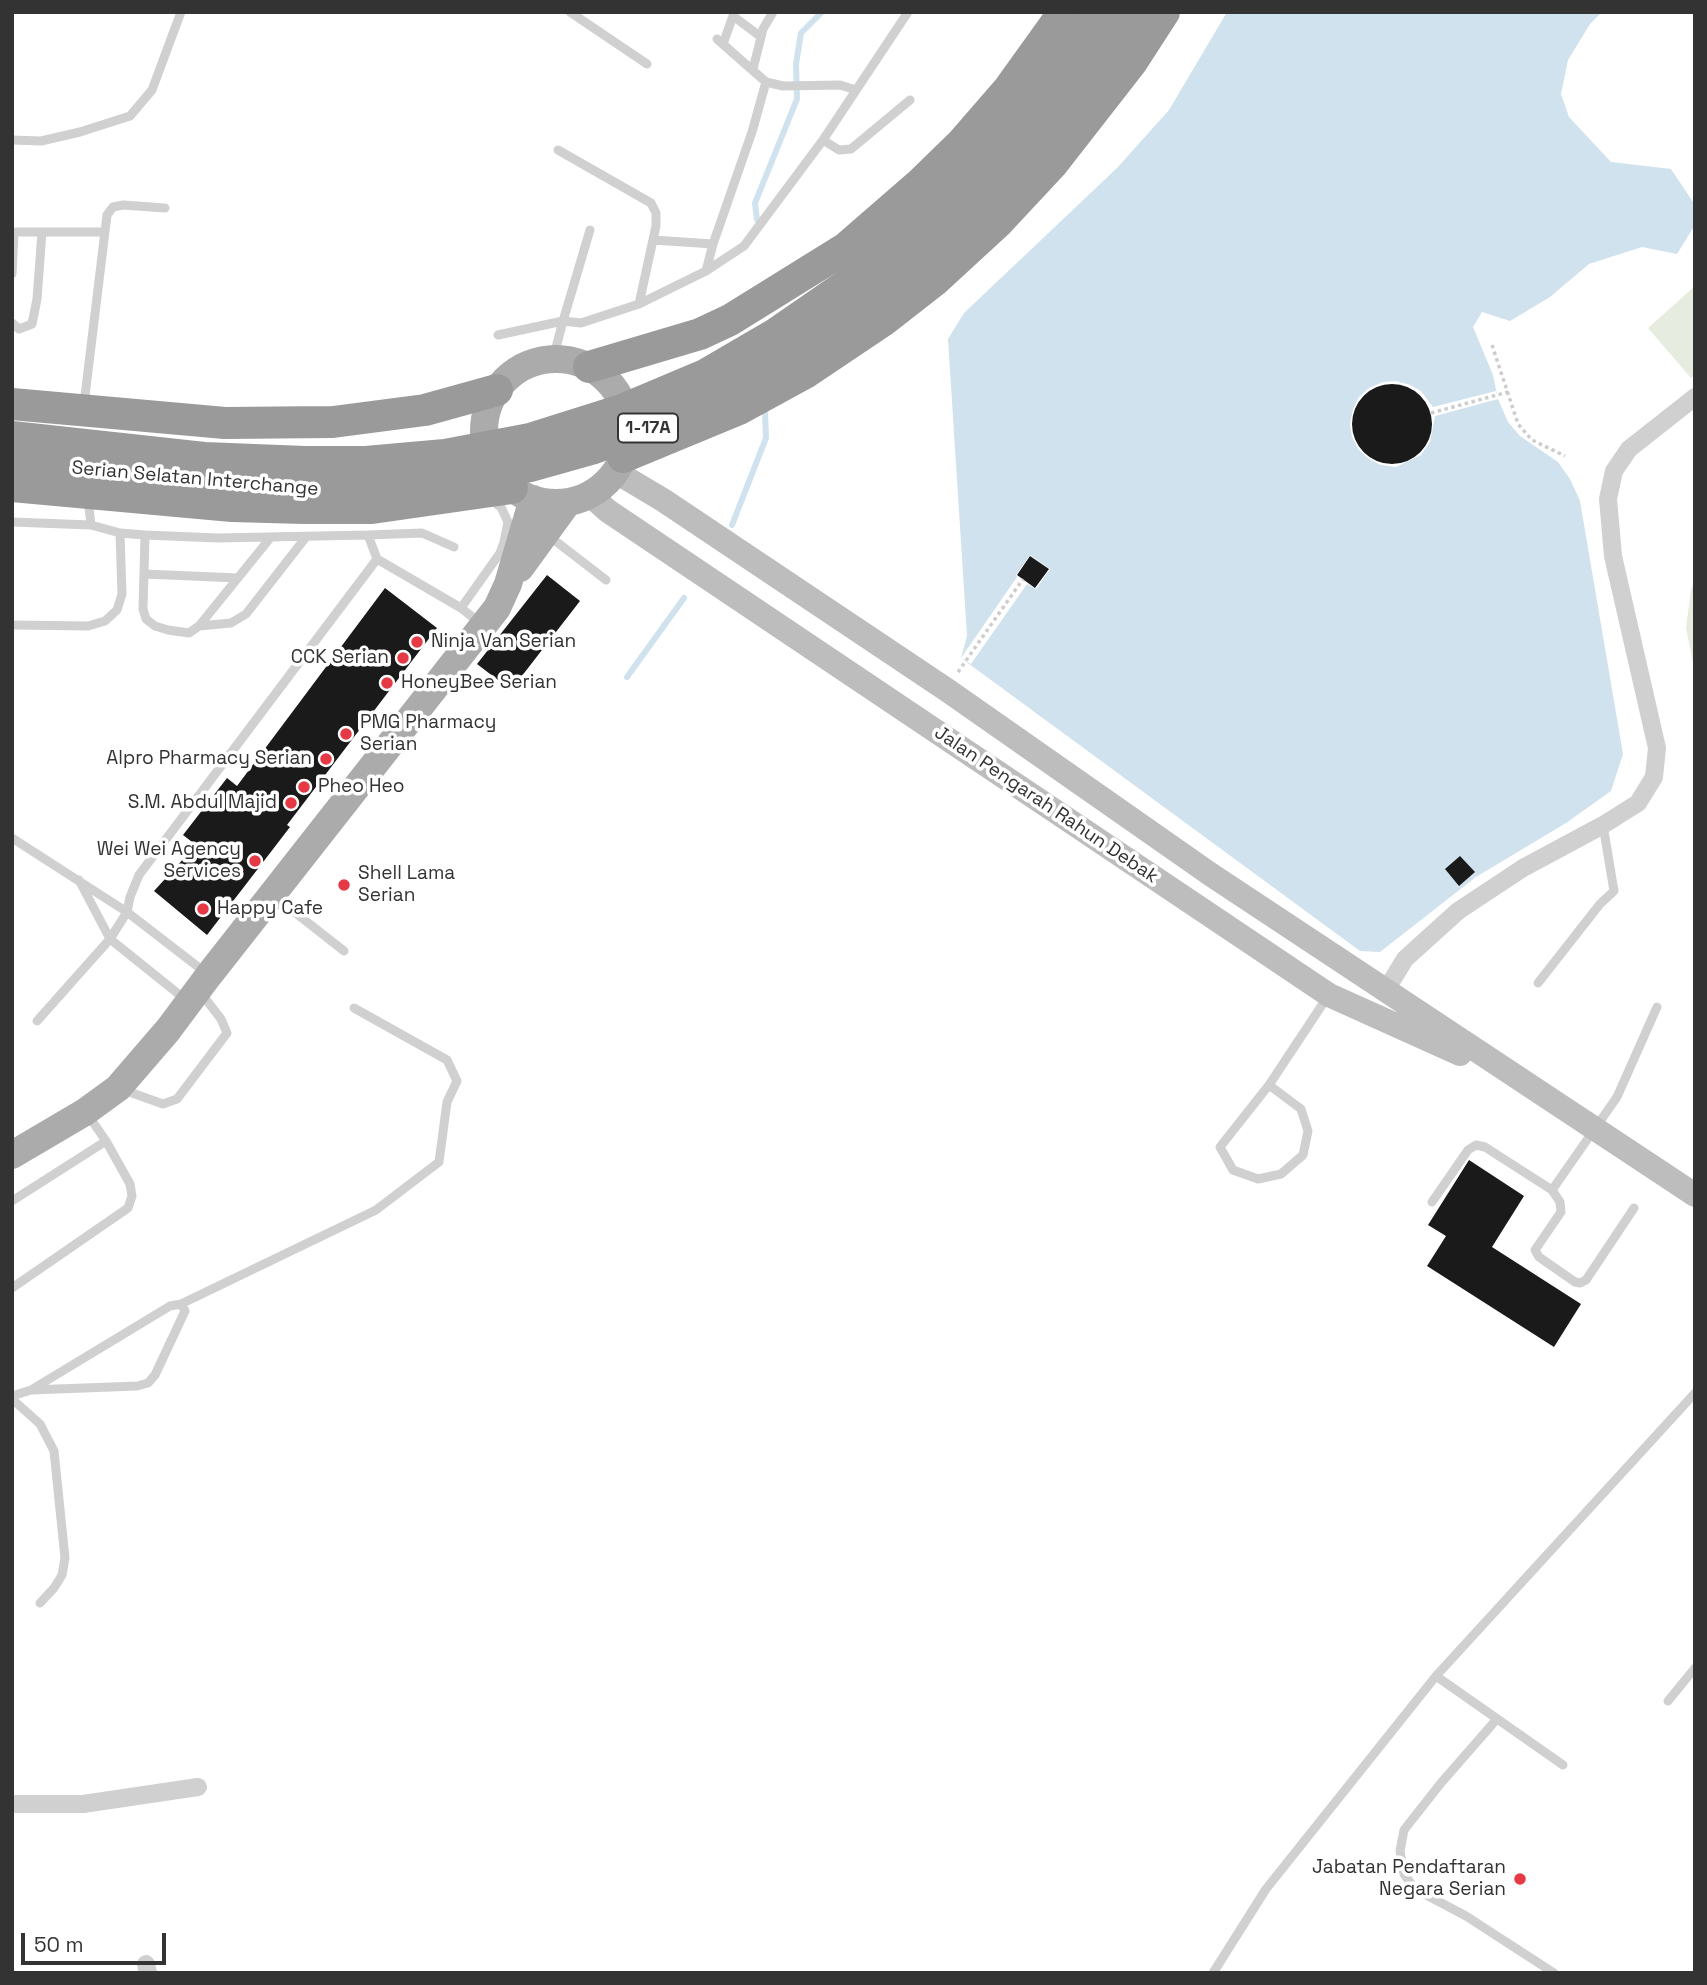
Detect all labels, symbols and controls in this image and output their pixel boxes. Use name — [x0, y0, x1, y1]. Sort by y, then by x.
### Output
road number: 1-17A — [618, 414, 678, 442]
street label: Serian Selatan Interchange — [71, 457, 319, 501]
place label: Ninja Van Serian — [431, 631, 576, 653]
marker: Ninja Van Serian — [409, 634, 425, 650]
place label: CCK Serian — [291, 647, 389, 669]
marker: CCK Serian — [395, 650, 411, 666]
place label: HoneyBee Serian — [401, 672, 557, 694]
marker: HoneyBee Serian — [379, 675, 395, 691]
place label: PMG Pharmacy Serian — [360, 712, 496, 756]
street label: Jalan Pengarah Rahun Debak — [930, 721, 1162, 889]
marker: PMG Pharmacy Serian — [338, 726, 354, 742]
place label: Alpro Pharmacy Serian — [106, 748, 312, 770]
marker: Alpro Pharmacy Serian — [318, 751, 334, 767]
place label: Pheo Heo — [318, 776, 404, 798]
marker: Pheo Heo — [296, 779, 312, 795]
place label: S.M. Abdul Majid — [128, 792, 277, 814]
marker: S.M. Abdul Majid — [283, 795, 299, 811]
place label: Wei Wei Agency Services — [97, 839, 241, 883]
marker: Wei Wei Agency Services — [247, 853, 263, 869]
place label: Shell Lama Serian — [358, 863, 455, 907]
marker: Shell Lama Serian — [336, 877, 352, 893]
place label: Happy Cafe — [217, 898, 323, 920]
marker: Happy Cafe — [195, 901, 211, 917]
place label: Jabatan Pendaftaran Negara Serian — [1312, 1857, 1506, 1901]
marker: Jabatan Pendaftaran Negara Serian — [1512, 1871, 1528, 1887]
scale bar — [24, 1918, 170, 1962]
text: 50 m — [34, 1931, 84, 1958]

